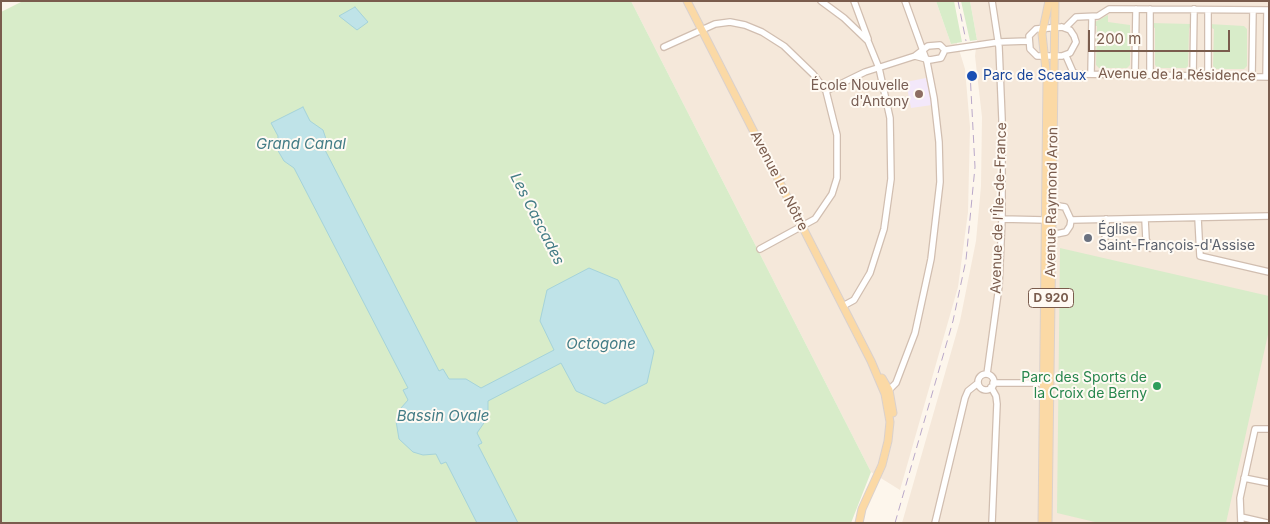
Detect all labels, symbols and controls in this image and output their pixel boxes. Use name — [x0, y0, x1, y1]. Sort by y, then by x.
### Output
scale bar — [1090, 20, 1232, 52]
text: 200 m — [1096, 29, 1141, 48]
street label: Avenue de la Résidence — [1098, 65, 1256, 85]
place label: Parc de Sceaux — [983, 68, 1087, 84]
marker: Parc de Sceaux — [965, 69, 979, 83]
place label: École Nouvelle d'Antony — [811, 78, 909, 110]
marker: École Nouvelle d'Antony — [913, 88, 925, 100]
street label: Avenue de l'Île-de-France — [988, 122, 1010, 294]
street label: Avenue Raymond Aron — [1042, 127, 1062, 277]
street label: Avenue Le Nôtre — [747, 128, 811, 234]
water label: Grand Canal — [256, 135, 346, 153]
water label: Les Cascades — [506, 170, 568, 268]
place label: Église Saint-François-d'Assise — [1098, 222, 1255, 254]
marker: Église Saint-François-d'Assise — [1082, 232, 1094, 244]
road number: D 920 — [1028, 288, 1074, 308]
water label: Octogone — [566, 335, 636, 353]
place label: Parc des Sports de la Croix de Berny — [1021, 370, 1147, 402]
marker: Parc des Sports de la Croix de Berny — [1151, 380, 1163, 392]
water label: Bassin Ovale — [397, 407, 489, 425]

